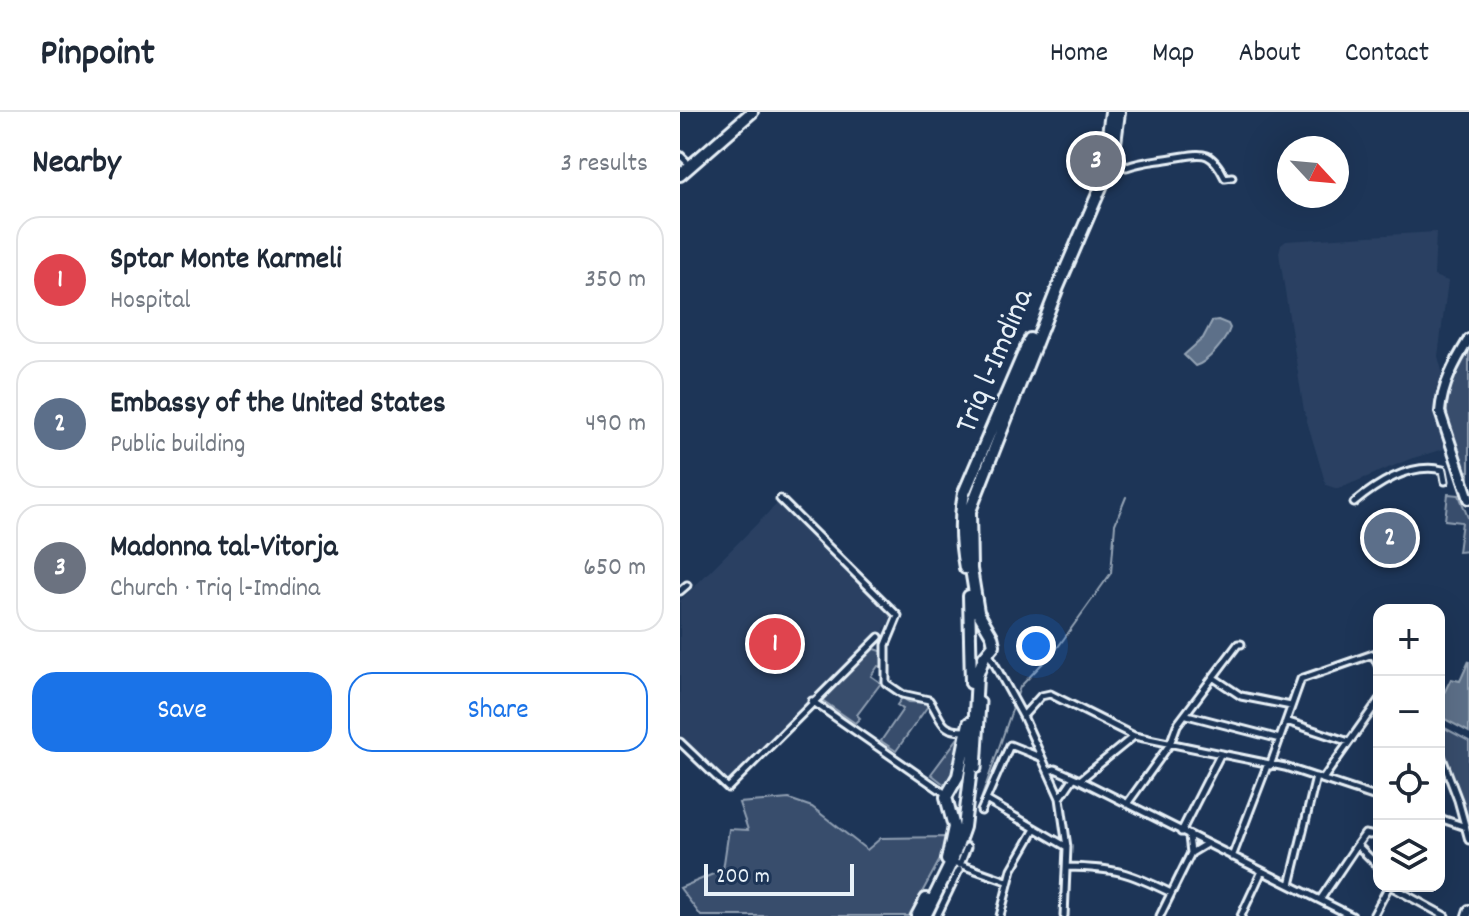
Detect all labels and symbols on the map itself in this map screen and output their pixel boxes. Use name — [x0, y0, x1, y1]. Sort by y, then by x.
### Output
pin: 3 — [1070, 131, 1122, 191]
north arrow — [1277, 136, 1349, 208]
street label: Triq l-Imdina — [945, 282, 1048, 441]
pin: 2 — [1364, 508, 1416, 568]
pin: 1 — [749, 614, 801, 674]
your location — [1016, 626, 1056, 666]
scale bar — [704, 860, 854, 896]

